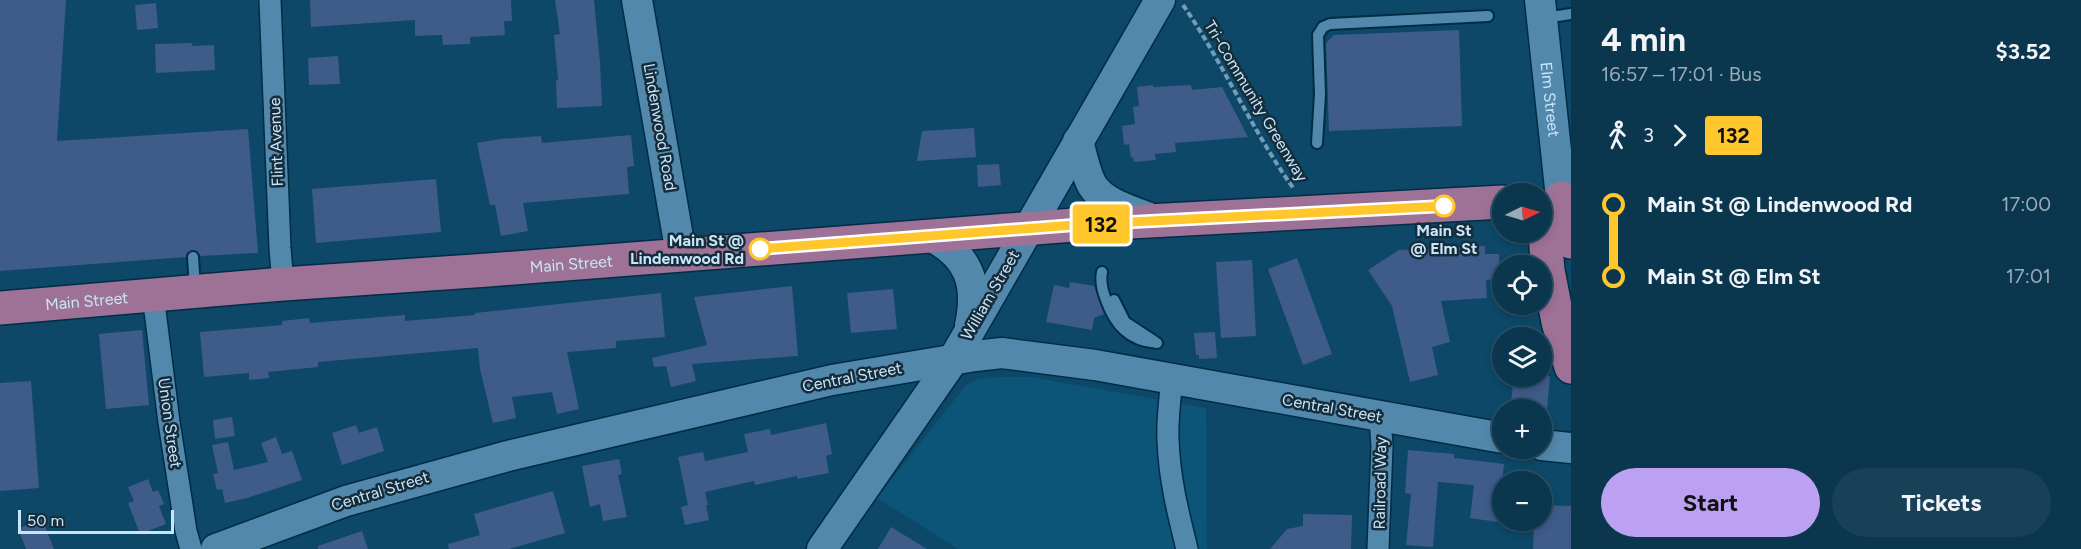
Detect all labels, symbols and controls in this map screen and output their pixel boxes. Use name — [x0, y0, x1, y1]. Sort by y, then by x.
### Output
street label: Tri-Community Greenway — [1200, 17, 1312, 185]
text: 4 min — [1601, 20, 1686, 59]
text: $3.52 — [1996, 38, 2051, 65]
street label: Elm Street — [1537, 61, 1564, 138]
street label: Lindenwood Road — [639, 62, 681, 192]
text: 16:57 – 17:01 · Bus — [1601, 62, 1762, 86]
street label: Flint Avenue — [265, 97, 287, 187]
icon: walk — [1601, 119, 1634, 152]
icon: forward — [1663, 119, 1696, 152]
text: 3 — [1643, 123, 1654, 147]
text: 132 — [1717, 123, 1750, 148]
north arrow — [1492, 183, 1552, 243]
map controls — [1492, 183, 1552, 531]
text: Main St @ Lindenwood Rd — [1647, 191, 1912, 218]
text: 17:00 — [2001, 192, 2051, 216]
marker: Main St @ Elm St — [1433, 195, 1455, 217]
line badge: 132 — [1066, 204, 1136, 244]
text: 132 — [1085, 212, 1117, 237]
place label: Main St @ Elm St — [1411, 221, 1477, 258]
place label: Main St @ Lindenwood Rd — [630, 231, 744, 268]
marker: Main St @ Lindenwood Rd — [749, 238, 771, 260]
street label: William Street — [957, 247, 1023, 343]
street label: Main Street — [529, 251, 613, 276]
button: locate — [1492, 255, 1552, 315]
text: Main St @ Elm St — [1647, 263, 1821, 290]
text: 17:01 — [2006, 264, 2051, 288]
street label: Main Street — [44, 288, 129, 314]
button: layers — [1492, 327, 1552, 387]
street label: Central Street — [801, 358, 903, 396]
street label: Union Street — [154, 377, 186, 469]
street label: Central Street — [1281, 390, 1383, 426]
button: + — [1492, 399, 1552, 459]
street label: Railroad Way — [1370, 436, 1390, 530]
street label: Central Street — [329, 467, 431, 515]
button: Start — [1601, 468, 1820, 537]
button: Tickets — [1832, 468, 2051, 537]
button: − — [1492, 471, 1552, 531]
scale bar — [18, 507, 174, 534]
text: 50 m — [27, 511, 64, 530]

